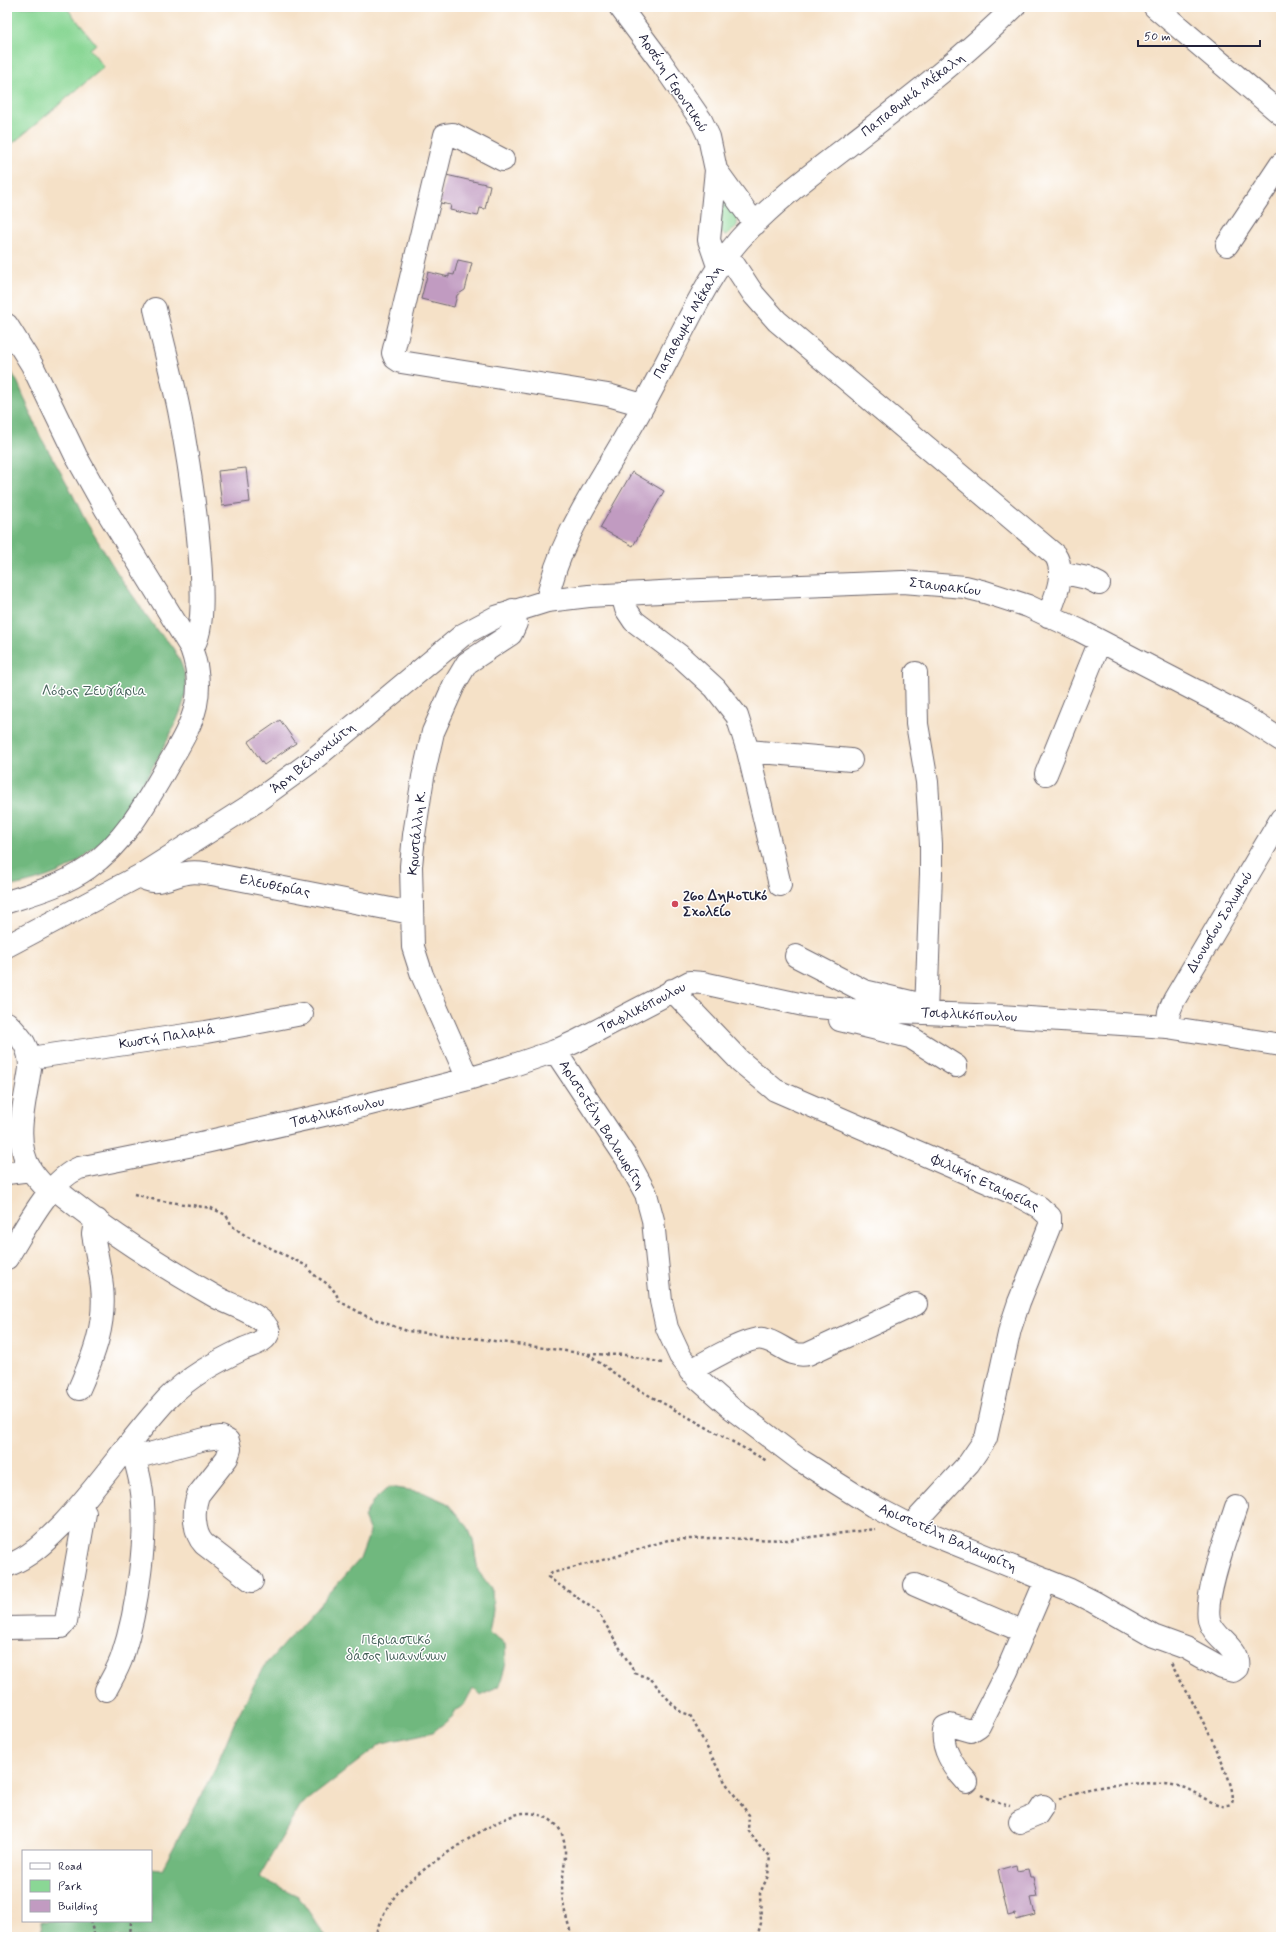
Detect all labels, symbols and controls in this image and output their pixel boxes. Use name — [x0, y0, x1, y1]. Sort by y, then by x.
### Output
scale bar — [1138, 22, 1260, 48]
street label: Αρσένη Γεροντικού — [634, 29, 713, 136]
text: 50 m — [1144, 29, 1171, 45]
street label: Παπαθωμά Μέκαλη — [857, 48, 969, 141]
street label: Παπαθωμά Μέκαλη — [648, 262, 727, 382]
street label: Σταυρακίου — [908, 574, 982, 600]
park label: Λόφος Ζευγάρια — [42, 682, 146, 700]
street label: Άρη Βελουχιώτη — [267, 718, 359, 798]
street label: Κρυστάλλη Κ. — [404, 790, 430, 876]
street label: Διονυσίου Σολωμού — [1183, 868, 1257, 976]
street label: Ελευθερίας — [238, 870, 312, 902]
place label: 26ο Δημοτικό Σχολείο — [683, 887, 767, 921]
marker: 26ο Δημοτικό Σχολείο — [670, 899, 680, 909]
street label: Τσιφλικόπουλου — [595, 978, 689, 1038]
street label: Τσιφλικόπουλου — [920, 1003, 1018, 1027]
street label: Κωστή Παλαμά — [118, 1020, 217, 1053]
street label: Αριστοτέλη Βαλαωρίτη — [555, 1056, 650, 1193]
street label: Τσιφλικόπουλου — [288, 1092, 386, 1132]
street label: Φιλικής Εταιρείας — [927, 1150, 1042, 1216]
street label: Αριστοτέλη Βαλαωρίτη — [876, 1498, 1020, 1577]
park label: Περιαστικό δάσος Ιωαννίνων — [346, 1631, 446, 1665]
legend — [22, 1850, 152, 1922]
text: Road — [58, 1859, 82, 1875]
text: Park — [58, 1879, 82, 1895]
text: Building — [58, 1899, 98, 1916]

